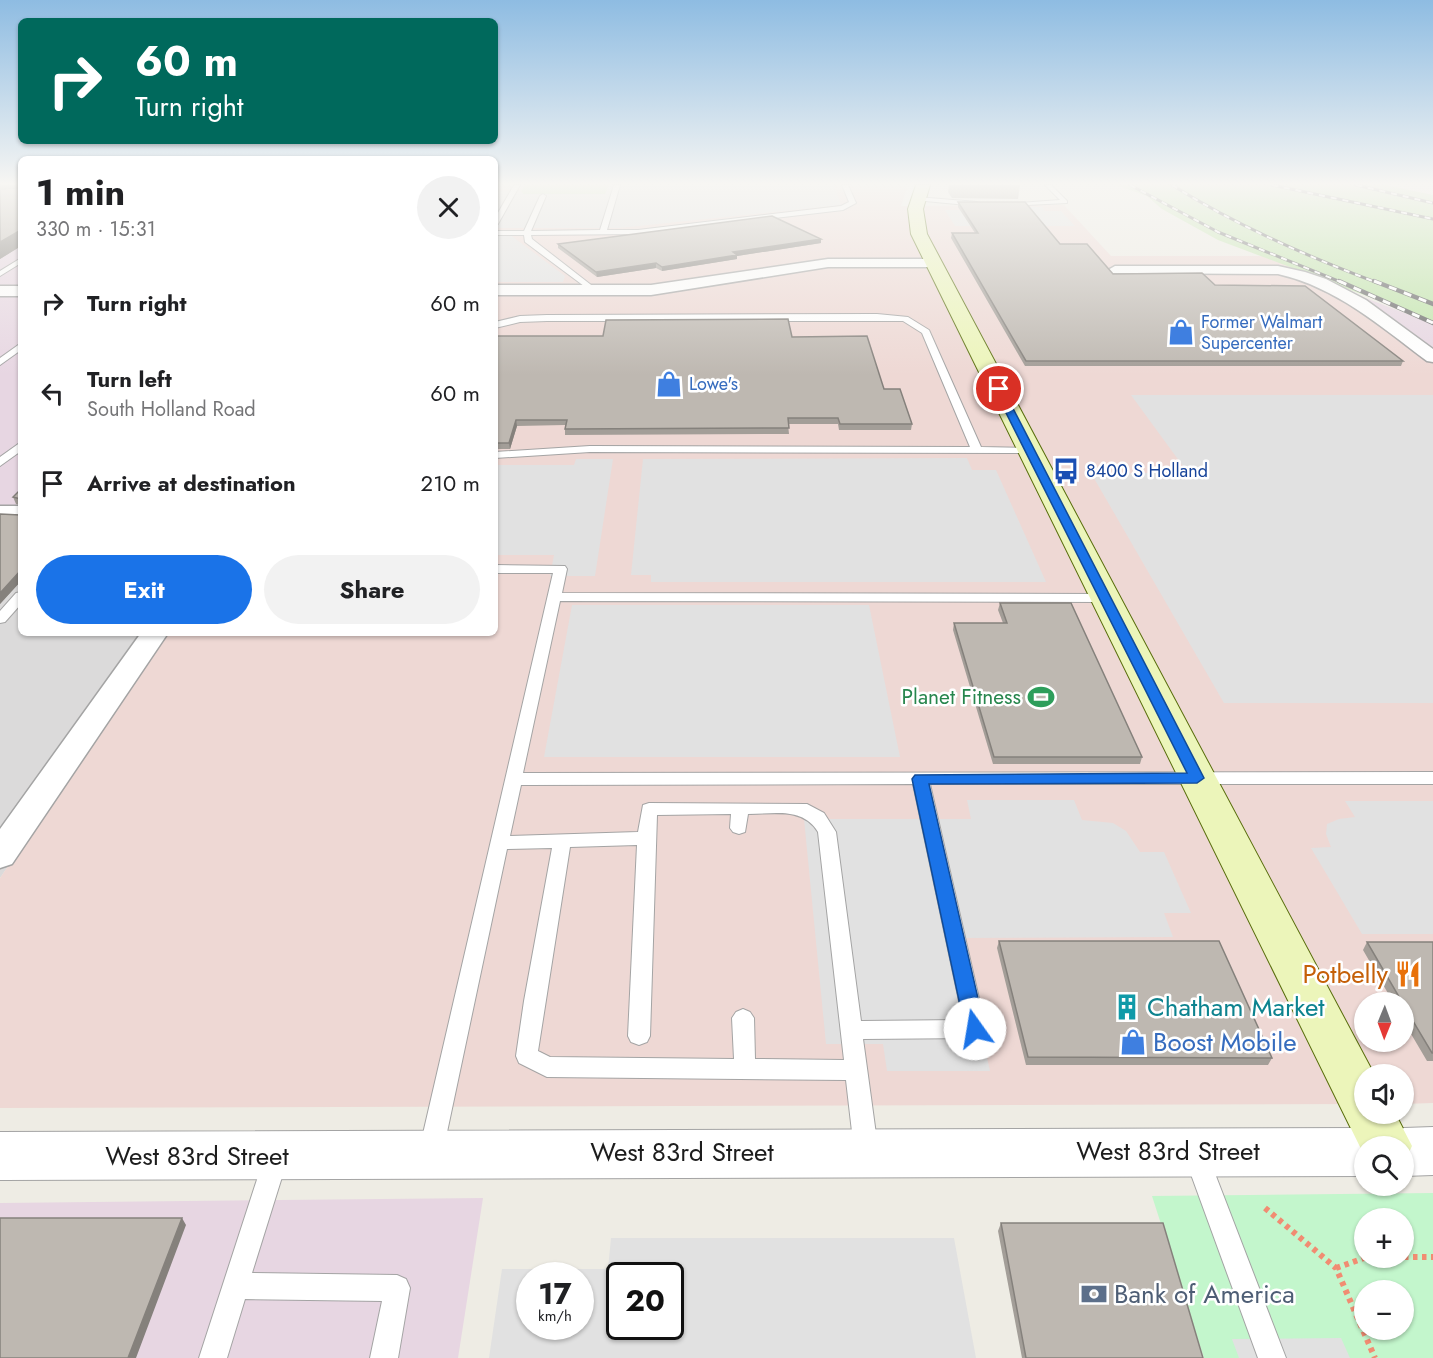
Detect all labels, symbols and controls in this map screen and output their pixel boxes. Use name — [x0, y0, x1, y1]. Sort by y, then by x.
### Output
text: 60 m — [135, 31, 238, 92]
icon: right — [36, 42, 114, 120]
text: Turn right — [135, 87, 243, 126]
text: 1 min — [36, 166, 125, 218]
button: close — [417, 176, 480, 239]
text: 330 m · 15:31 — [36, 215, 156, 244]
icon: right — [36, 287, 69, 320]
text: Turn right — [87, 287, 187, 319]
text: 60 m — [430, 287, 480, 319]
place label: Former Walmart Supercenter — [1201, 309, 1323, 356]
shop icon: Former Walmart Supercenter — [1166, 317, 1196, 347]
text: Turn left — [87, 363, 172, 395]
pin — [973, 363, 1024, 414]
shop icon: Lowe's — [654, 369, 684, 399]
place label: Lowe's — [689, 371, 738, 397]
icon: arrive — [982, 372, 1015, 405]
icon: left — [36, 377, 69, 410]
text: 60 m — [430, 377, 480, 409]
text: South Holland Road — [87, 395, 256, 424]
bus stop icon: 8400 S Holland — [1051, 456, 1081, 486]
place label: 8400 S Holland — [1086, 458, 1208, 484]
icon: arrive — [36, 467, 69, 500]
text: Arrive at destination — [87, 467, 296, 499]
text: 210 m — [421, 467, 480, 499]
button: Exit — [36, 555, 252, 624]
button: Share — [264, 555, 480, 624]
place label: Planet Fitness — [902, 682, 1021, 712]
sports icon: Planet Fitness — [1026, 682, 1056, 712]
place label: Potbelly — [1302, 955, 1389, 993]
restaurant icon: Potbelly — [1393, 959, 1423, 989]
place label: Chatham Market — [1147, 988, 1325, 1026]
building icon: Chatham Market — [1112, 992, 1142, 1022]
north arrow — [1354, 992, 1414, 1052]
map controls — [1354, 992, 1414, 1340]
position arrow — [943, 997, 1007, 1061]
place label: Boost Mobile — [1153, 1023, 1297, 1061]
shop icon: Boost Mobile — [1118, 1027, 1148, 1057]
button: sound — [1354, 1064, 1414, 1124]
street label: West 83rd Street — [1076, 1132, 1261, 1170]
street label: West 83rd Street — [590, 1133, 775, 1171]
button: search — [1354, 1136, 1414, 1196]
street label: West 83rd Street — [105, 1137, 290, 1175]
button: + — [1354, 1208, 1414, 1268]
speed limit sign: 20 — [606, 1262, 684, 1340]
text: 17 — [538, 1272, 572, 1315]
place label: Bank of America — [1114, 1275, 1295, 1313]
bank icon: Bank of America — [1079, 1279, 1109, 1309]
button: − — [1354, 1280, 1414, 1340]
text: km/h — [538, 1305, 572, 1327]

